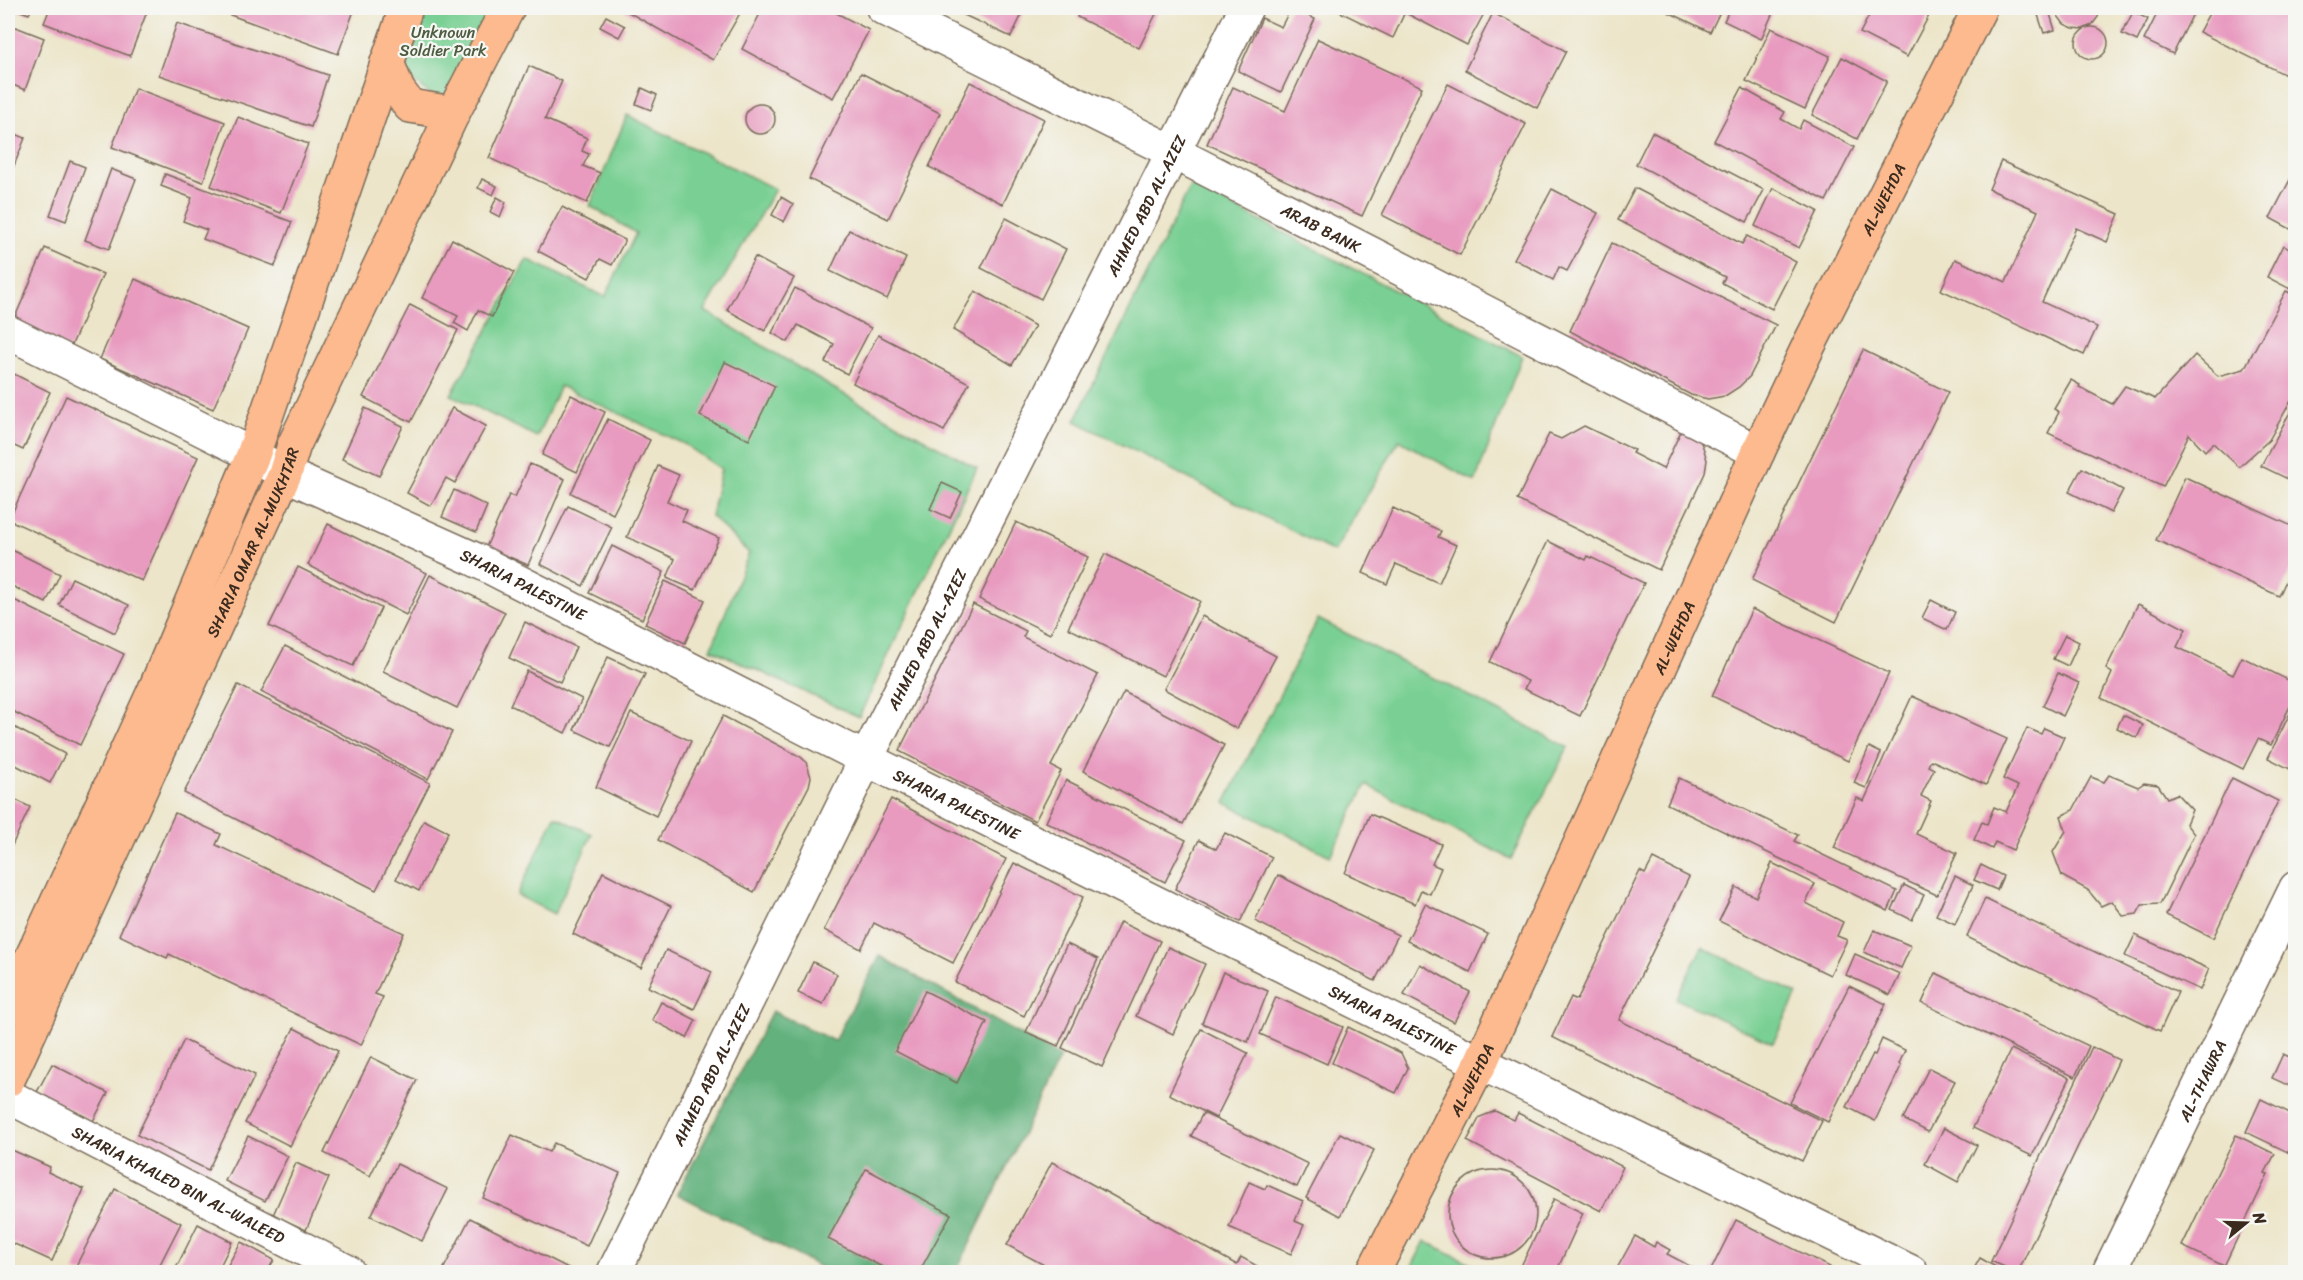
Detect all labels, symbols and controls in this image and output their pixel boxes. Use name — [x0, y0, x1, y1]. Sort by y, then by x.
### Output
park label: Unknown Soldier Park — [400, 18, 487, 65]
street label: AHMED ABD AL-AZEZ — [1098, 129, 1195, 282]
street label: AL-WEHDA — [1852, 158, 1914, 242]
street label: ARAB BANK — [1275, 195, 1367, 261]
street label: SHARIA OMAR AL-MUKHTAR — [198, 443, 307, 642]
street label: SHARIA PALESTINE — [455, 540, 593, 629]
street label: AHMED ABD AL-AZEZ — [878, 562, 975, 716]
street label: AL-WEHDA — [1644, 596, 1703, 680]
street label: SHARIA PALESTINE — [888, 760, 1026, 848]
street label: SHARIA PALESTINE — [1324, 976, 1462, 1064]
street label: AHMED ABD AL-AZEZ — [663, 998, 759, 1152]
street label: AL-THAWRA — [2170, 1035, 2235, 1127]
street label: AL-WEHDA — [1441, 1039, 1502, 1122]
street label: SHARIA KHALED BIN AL-WALEED — [67, 1117, 290, 1252]
north arrow — [2216, 1193, 2276, 1253]
text: N — [2244, 1207, 2276, 1229]

